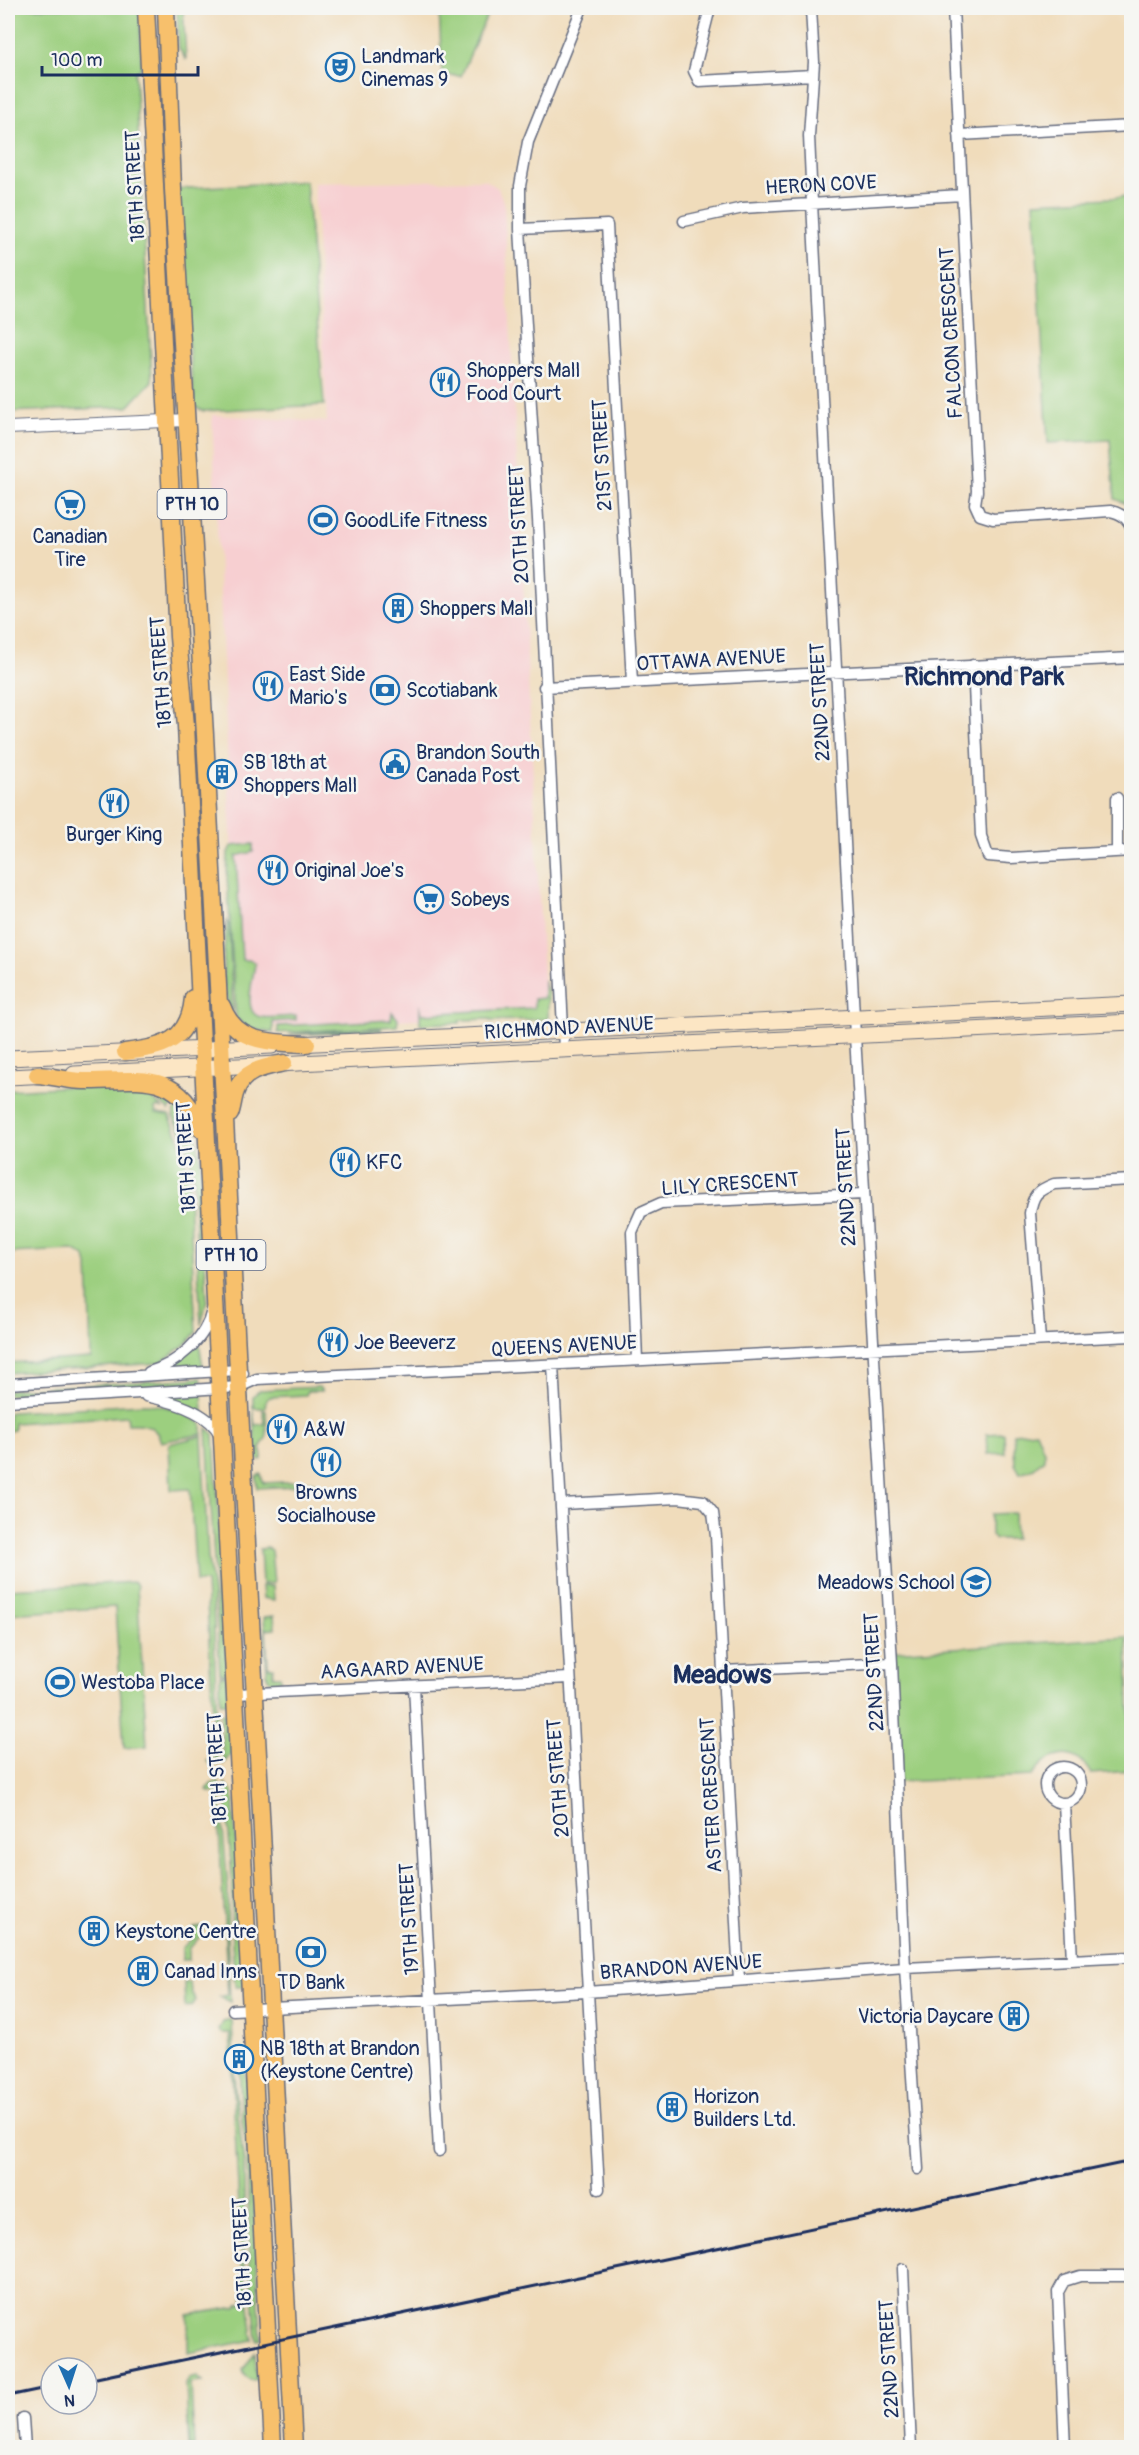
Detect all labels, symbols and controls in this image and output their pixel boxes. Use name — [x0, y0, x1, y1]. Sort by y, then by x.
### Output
scale bar — [42, 39, 198, 77]
place label: Landmark Cinemas 9 — [361, 44, 448, 92]
text: 100 m — [51, 49, 103, 72]
theatre icon: Landmark Cinemas 9 — [324, 51, 356, 83]
street label: 18TH STREET — [120, 129, 150, 243]
street label: HERON COVE — [765, 170, 877, 200]
street label: FALCON CRESCENT — [934, 246, 968, 420]
place label: Shoppers Mall Food Court — [466, 358, 580, 406]
restaurant icon: Shoppers Mall Food Court — [429, 366, 461, 398]
street label: 21ST STREET — [587, 398, 617, 512]
street label: 20TH STREET — [503, 464, 535, 584]
supermarket icon: Canadian Tire — [54, 489, 86, 521]
road number: PTH 10 — [158, 489, 226, 519]
sports icon: GoodLife Fitness — [307, 504, 339, 536]
place label: GoodLife Fitness — [344, 508, 487, 533]
place label: Canadian Tire — [32, 524, 108, 572]
building icon: Shoppers Mall — [382, 592, 414, 624]
place label: Shoppers Mall — [419, 596, 533, 621]
street label: 18TH STREET — [145, 615, 177, 729]
street label: 22ND STREET — [804, 642, 836, 762]
street label: OTTAWA AVENUE — [636, 644, 786, 676]
district label: Richmond Park — [904, 661, 1065, 693]
place label: East Side Mario's — [289, 662, 365, 710]
restaurant icon: East Side Mario's — [252, 670, 284, 702]
bank icon: Scotiabank — [369, 674, 401, 706]
place label: Scotiabank — [406, 678, 498, 703]
place label: Brandon South Canada Post — [416, 740, 540, 788]
public building icon: Brandon South Canada Post — [379, 748, 411, 780]
place label: SB 18th at Shoppers Mall — [243, 750, 357, 798]
building icon: SB 18th at Shoppers Mall — [206, 758, 238, 790]
restaurant icon: Burger King — [98, 787, 130, 819]
place label: Burger King — [66, 822, 162, 847]
restaurant icon: Original Joe's — [257, 854, 289, 886]
place label: Original Joe's — [294, 858, 404, 883]
supermarket icon: Sobeys — [413, 883, 445, 915]
place label: Sobeys — [450, 887, 510, 912]
street label: RICHMOND AVENUE — [483, 1011, 655, 1045]
street label: 18TH STREET — [171, 1100, 201, 1214]
street label: 22ND STREET — [830, 1127, 862, 1247]
restaurant icon: KFC — [329, 1146, 361, 1178]
place label: KFC — [366, 1150, 402, 1175]
street label: LILY CRESCENT — [660, 1167, 800, 1201]
road number: PTH 10 — [196, 1240, 266, 1270]
restaurant icon: Joe Beeverz — [317, 1326, 349, 1358]
place label: Joe Beeverz — [354, 1330, 456, 1355]
street label: QUEENS AVENUE — [490, 1330, 638, 1362]
restaurant icon: A&W — [266, 1413, 298, 1445]
place label: A&W — [303, 1417, 346, 1442]
restaurant icon: Browns Socialhouse — [310, 1446, 342, 1478]
place label: Browns Socialhouse — [276, 1480, 376, 1528]
school or university icon: Meadows School — [960, 1566, 992, 1598]
place label: Meadows School — [817, 1570, 955, 1595]
street label: 22ND STREET — [858, 1612, 890, 1732]
street label: AAGAARD AVENUE — [319, 1651, 485, 1685]
district label: Meadows — [673, 1659, 772, 1691]
sports icon: Westoba Place — [44, 1666, 76, 1698]
place label: Westoba Place — [81, 1670, 204, 1695]
street label: 18TH STREET — [202, 1711, 232, 1825]
street label: ASTER CRESCENT — [694, 1717, 728, 1873]
street label: 20TH STREET — [541, 1718, 575, 1838]
street label: 19TH STREET — [394, 1862, 424, 1976]
building icon: Keystone Centre — [78, 1915, 110, 1947]
place label: Keystone Centre — [115, 1919, 256, 1944]
bank icon: TD Bank — [295, 1936, 327, 1968]
street label: BRANDON AVENUE — [599, 1949, 763, 1985]
building icon: Canad Inns — [127, 1955, 159, 1987]
place label: Canad Inns — [164, 1959, 257, 1984]
place label: TD Bank — [277, 1970, 345, 1995]
building icon: Victoria Daycare — [998, 2000, 1030, 2032]
place label: Victoria Daycare — [858, 2004, 993, 2029]
place label: NB 18th at Brandon (Keystone Centre) — [260, 2036, 420, 2084]
building icon: NB 18th at Brandon (Keystone Centre) — [223, 2043, 255, 2075]
place label: Horizon Builders Ltd. — [693, 2084, 797, 2132]
building icon: Horizon Builders Ltd. — [656, 2091, 688, 2123]
street label: 18TH STREET — [227, 2196, 257, 2310]
street label: 22ND STREET — [873, 2299, 905, 2419]
north arrow — [39, 2356, 99, 2416]
text: N — [64, 2390, 76, 2410]

